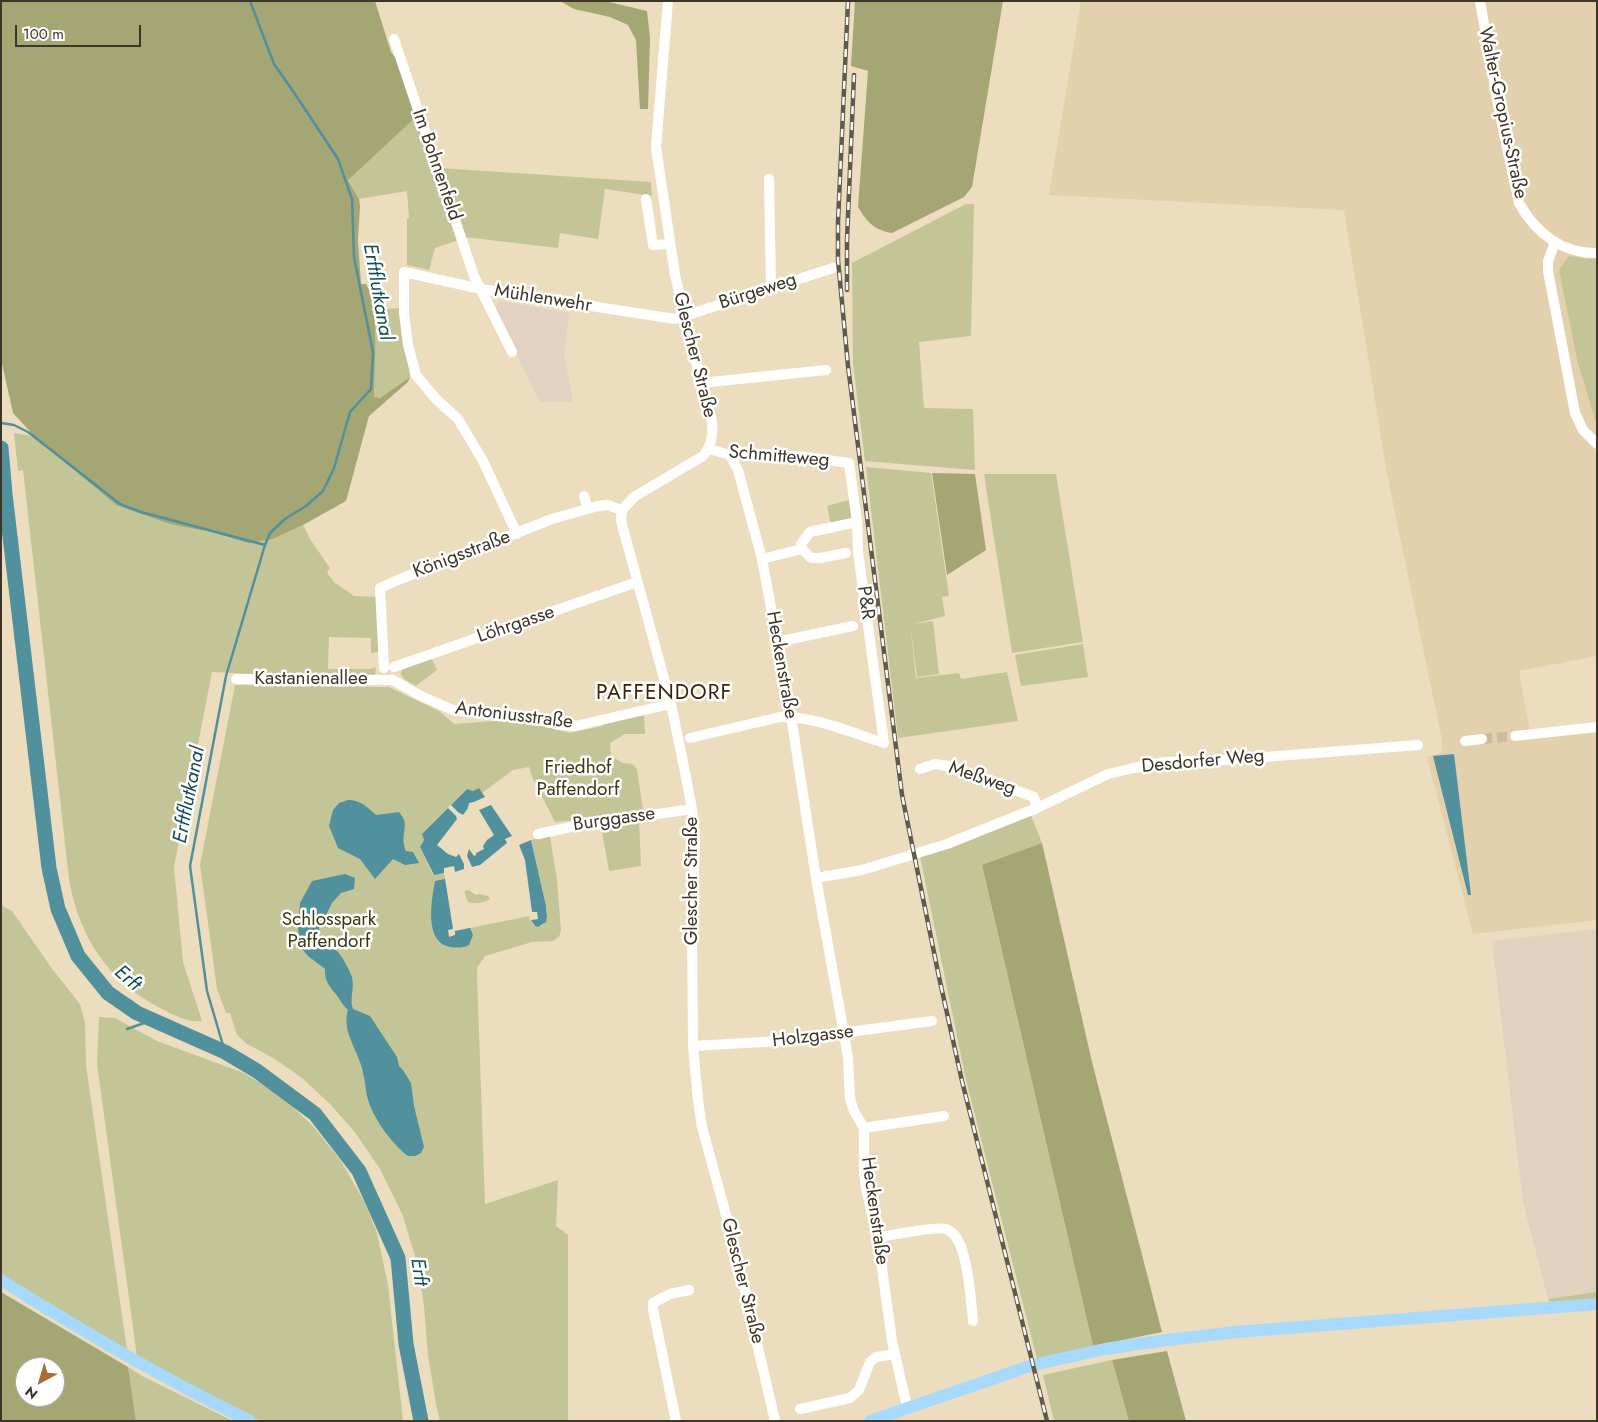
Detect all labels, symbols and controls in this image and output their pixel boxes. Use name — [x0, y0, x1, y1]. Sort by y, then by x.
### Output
scale bar — [18, 15, 144, 47]
text: 100 m — [23, 23, 64, 45]
street label: Walter-Gropius-Straße — [1473, 25, 1531, 201]
street label: Im Bohnenfeld — [406, 106, 466, 224]
water label: Erftflutkanal — [357, 242, 397, 342]
street label: Bürgeweg — [716, 269, 800, 315]
street label: Mühlenwehr — [493, 280, 593, 318]
street label: Glescher Straße — [667, 290, 721, 420]
street label: Schmitteweg — [728, 441, 830, 473]
street label: Königsstraße — [410, 526, 514, 584]
street label: P&R — [851, 585, 879, 621]
street label: Löhrgasse — [474, 601, 558, 649]
street label: Heckenstraße — [760, 610, 802, 720]
street label: Kastanienallee — [254, 668, 368, 690]
district label: PAFFENDORF — [595, 681, 733, 707]
street label: Antoniusstraße — [454, 697, 574, 735]
water label: Erftflutkanal — [169, 745, 211, 845]
street label: Desdorfer Weg — [1141, 745, 1265, 779]
park label: Friedhof Paffendorf — [537, 757, 619, 801]
street label: Meßweg — [946, 757, 1018, 801]
street label: Burggasse — [571, 803, 657, 837]
street label: Glescher Straße — [681, 817, 703, 945]
park label: Schlosspark Paffendorf — [282, 909, 376, 953]
water label: Erft — [109, 961, 145, 997]
street label: Holzgasse — [771, 1021, 855, 1053]
street label: Heckenstraße — [855, 1156, 893, 1266]
street label: Glescher Straße — [715, 1216, 769, 1346]
water label: Erft — [404, 1257, 432, 1287]
north arrow — [15, 1357, 65, 1407]
text: N — [21, 1382, 42, 1404]

